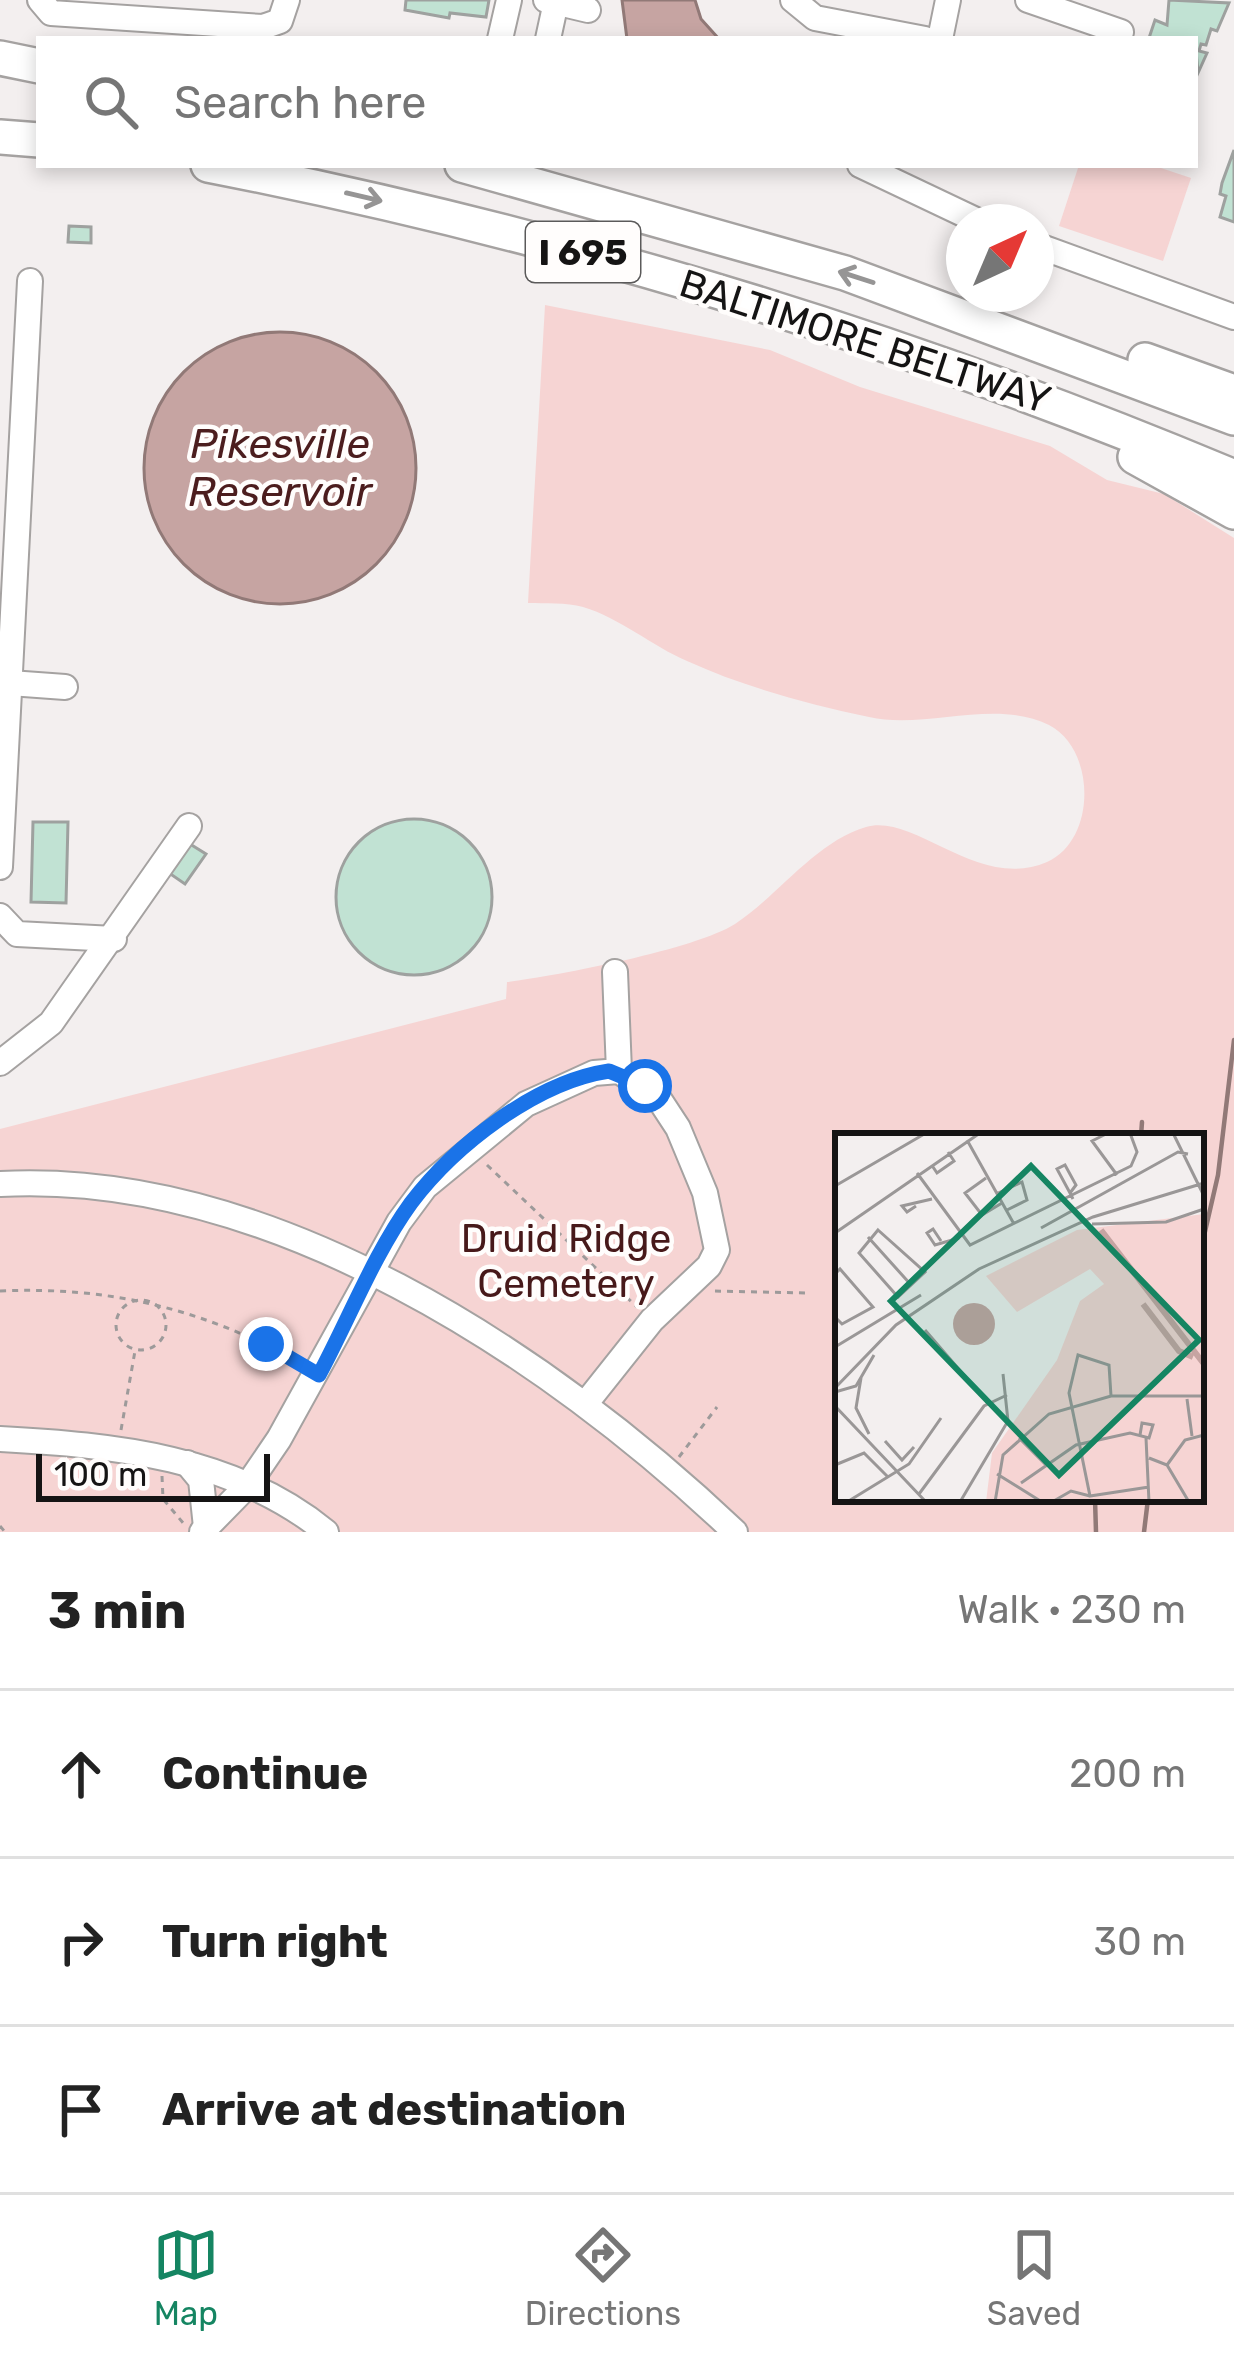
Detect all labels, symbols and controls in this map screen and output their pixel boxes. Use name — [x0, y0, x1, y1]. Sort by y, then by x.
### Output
search box — [36, 36, 1198, 168]
icon: search — [78, 69, 144, 135]
text: Search here — [174, 76, 426, 129]
one-way arrow — [344, 187, 382, 210]
north arrow — [946, 204, 1054, 312]
road number: I 695 — [526, 222, 640, 282]
street label: BALTIMORE BELTWAY — [674, 260, 1056, 424]
one-way arrow — [838, 264, 876, 286]
water label: Pikesville Reservoir — [188, 419, 374, 517]
route start — [618, 1059, 672, 1113]
inset map — [835, 1133, 1204, 1502]
park label: Druid Ridge Cemetery — [461, 1216, 671, 1307]
route end — [239, 1317, 293, 1371]
scale bar — [36, 1448, 270, 1501]
text: 100 m — [54, 1455, 147, 1494]
text: 3 min — [48, 1580, 187, 1641]
text: Walk · 230 m — [958, 1587, 1186, 1633]
icon: ahead — [48, 1741, 114, 1807]
text: Continue — [162, 1747, 368, 1800]
text: 200 m — [1069, 1751, 1186, 1797]
icon: right — [48, 1909, 114, 1975]
text: Turn right — [162, 1915, 388, 1968]
text: 30 m — [1094, 1919, 1186, 1965]
icon: arrive — [48, 2077, 114, 2143]
text: Arrive at destination — [162, 2083, 627, 2136]
tab: Map — [153, 2222, 219, 2333]
tab: Directions — [525, 2222, 681, 2333]
tab: Saved — [987, 2222, 1081, 2333]

